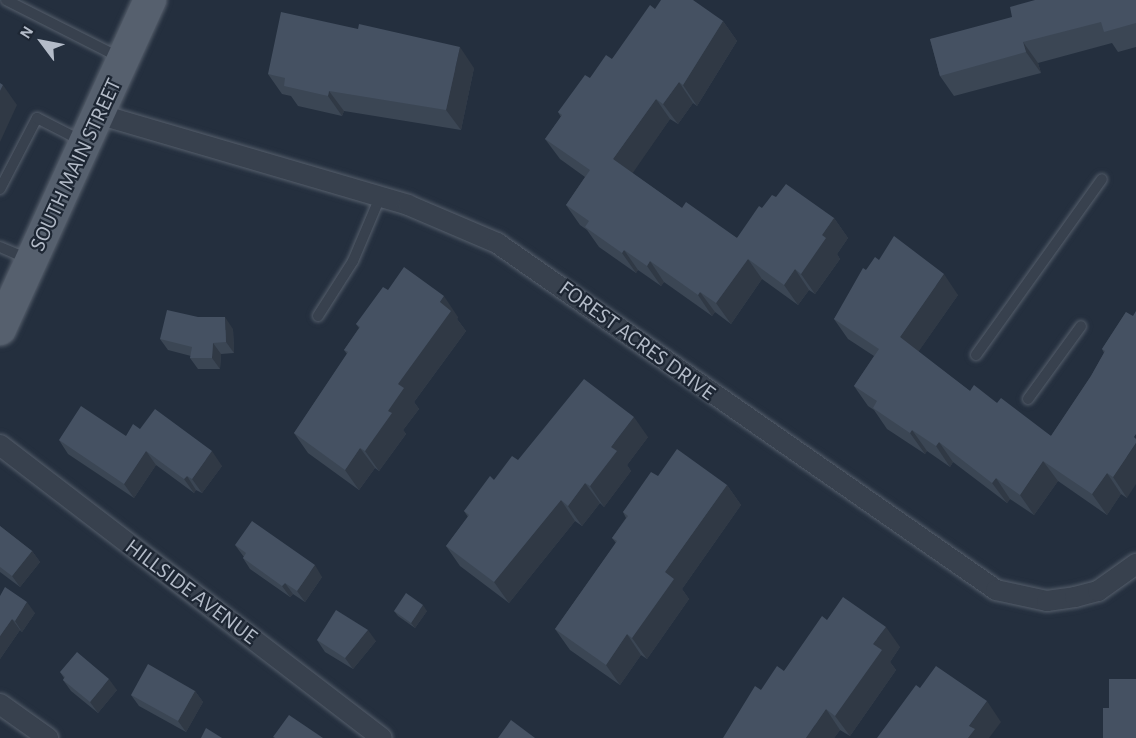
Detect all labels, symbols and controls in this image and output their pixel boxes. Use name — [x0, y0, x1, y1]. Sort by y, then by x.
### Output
north arrow — [12, 12, 72, 72]
text: N — [17, 24, 36, 41]
street label: SOUTH MAIN STREET — [24, 75, 128, 255]
street label: FOREST ACRES DRIVE — [554, 276, 720, 406]
street label: HILLSIDE AVENUE — [120, 534, 262, 650]

